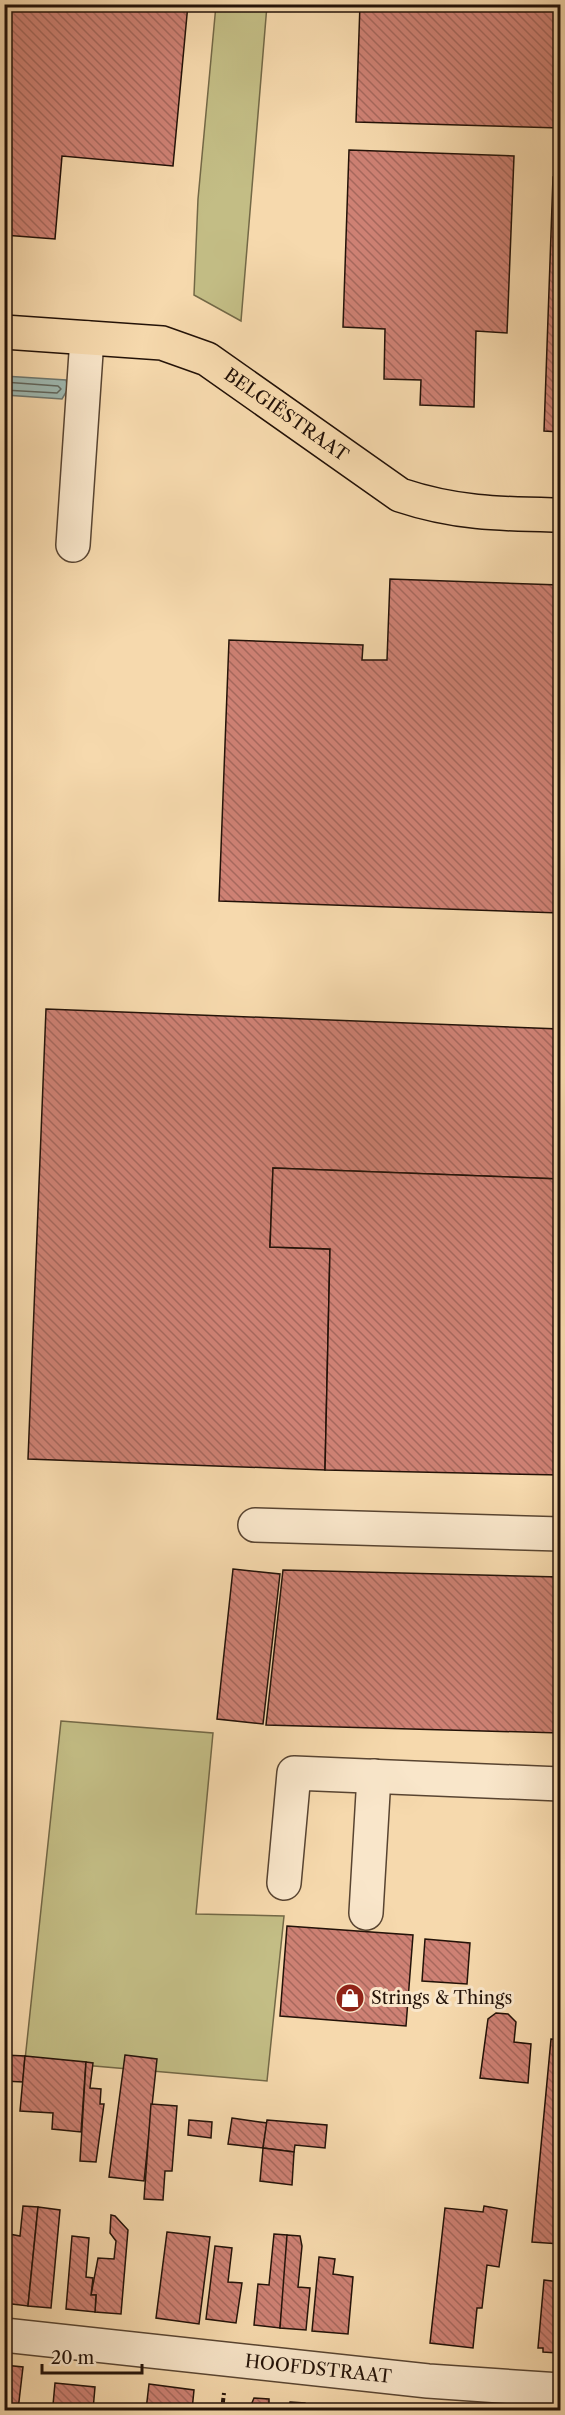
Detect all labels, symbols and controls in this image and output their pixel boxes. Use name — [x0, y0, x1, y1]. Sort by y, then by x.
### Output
street label: BELGIËSTRAAT — [220, 364, 353, 466]
shop icon: Strings & Things — [334, 1982, 366, 2014]
place label: Strings & Things — [371, 1987, 512, 2009]
scale bar — [42, 2337, 142, 2375]
text: 20 m — [51, 2347, 95, 2369]
street label: HOOFDSTRAAT — [244, 2350, 393, 2388]

